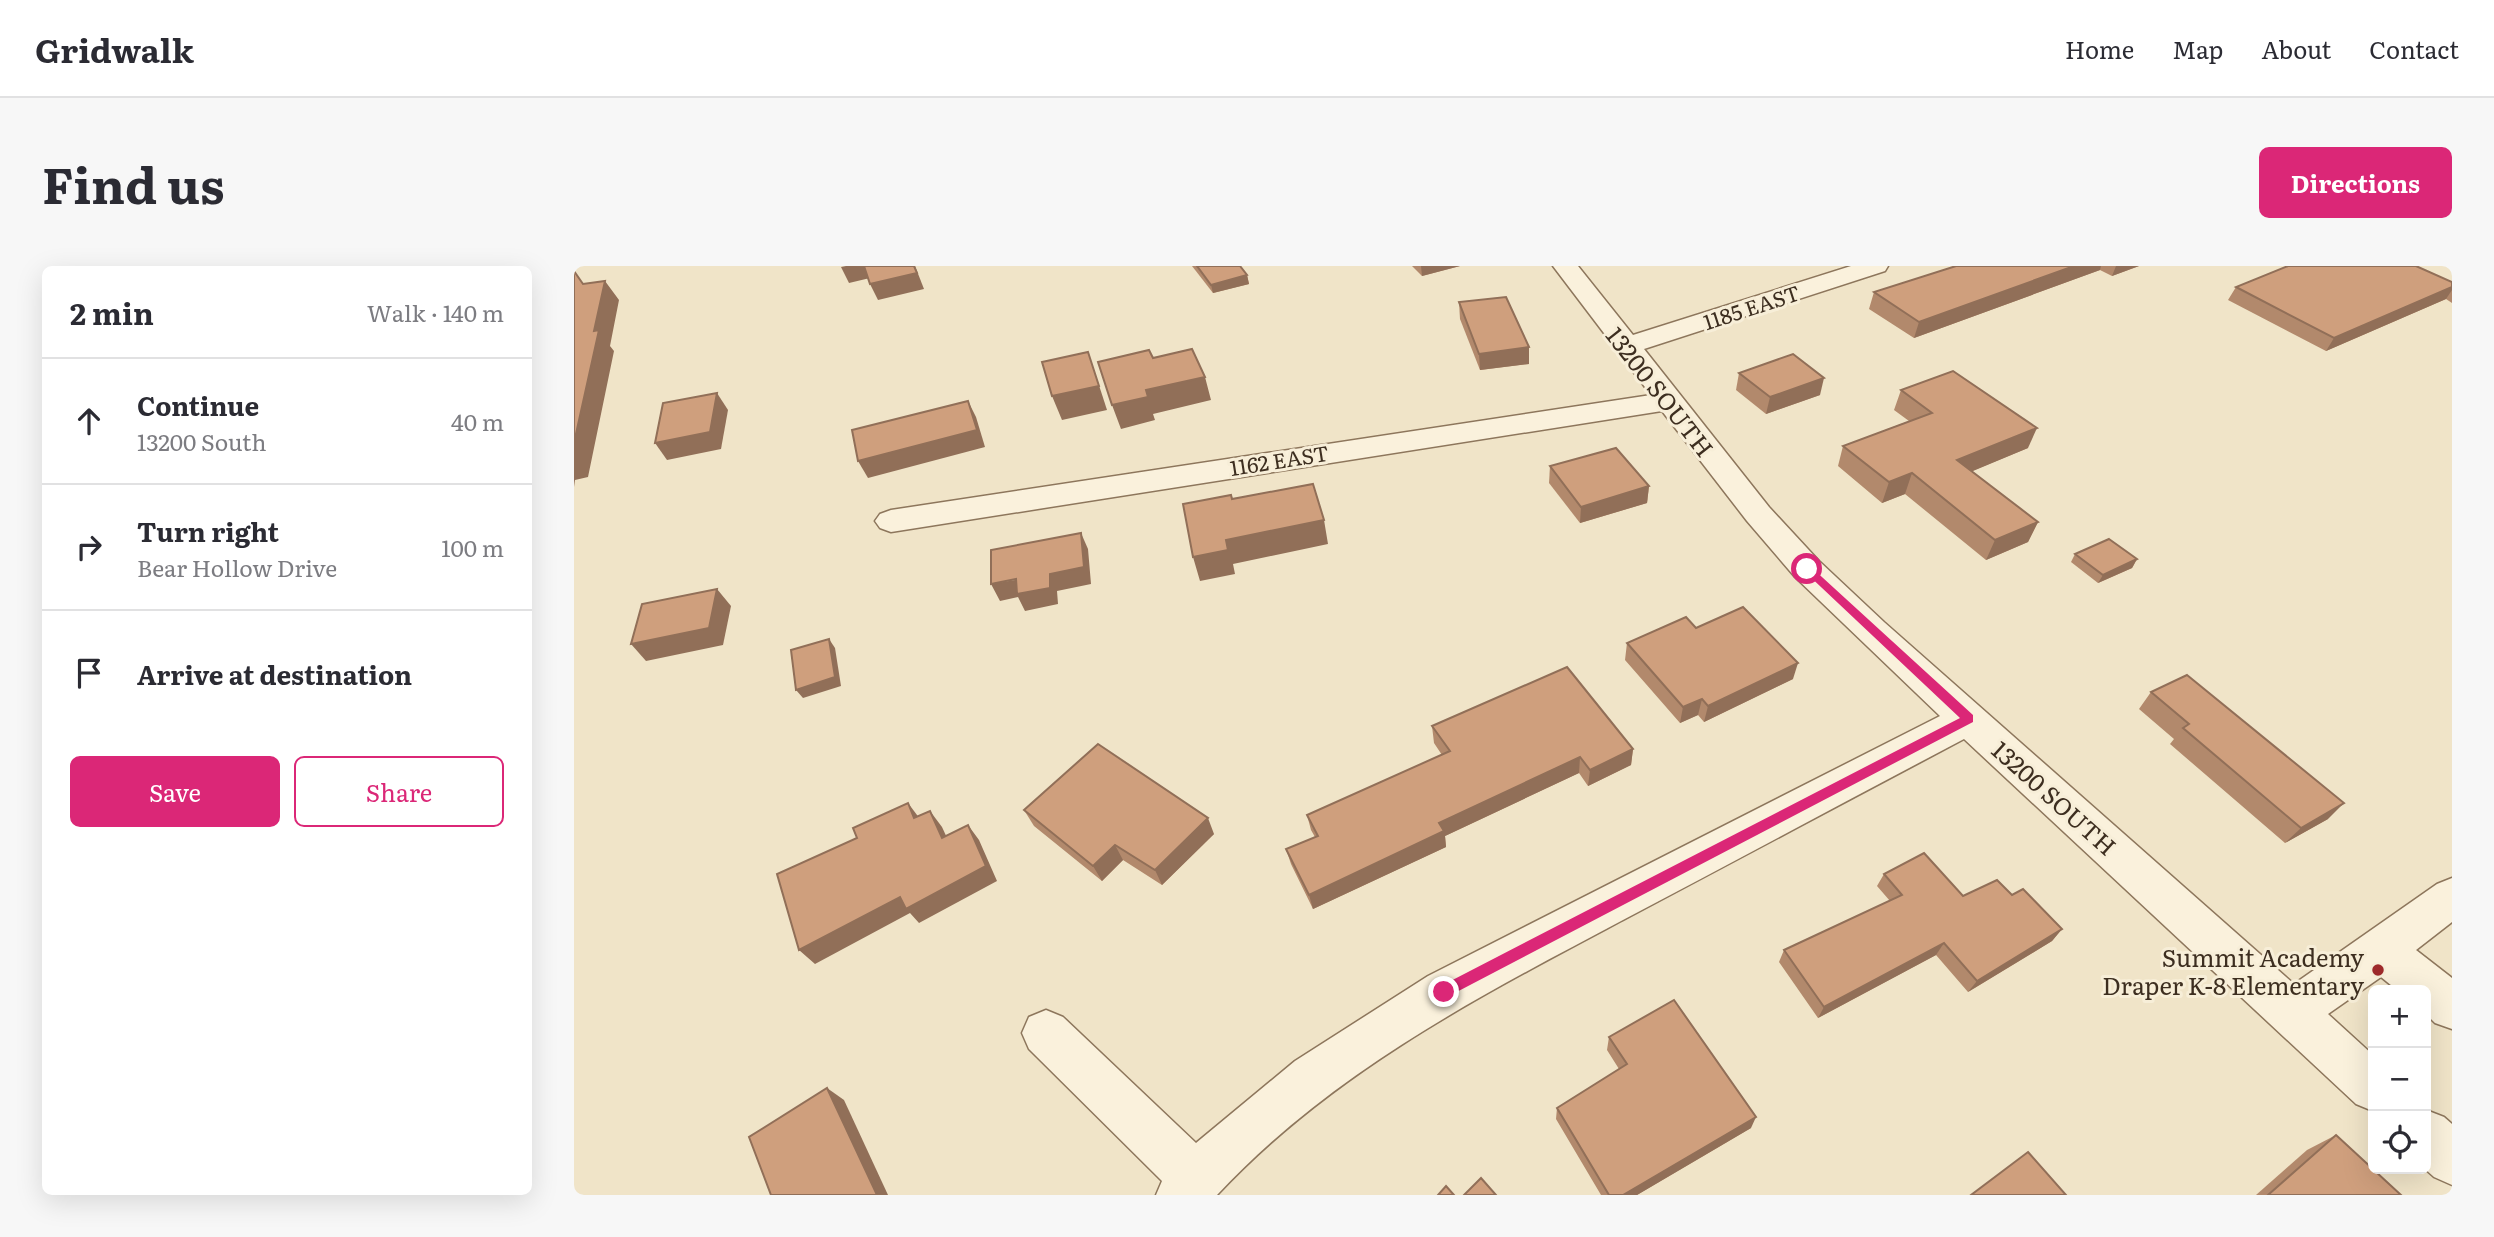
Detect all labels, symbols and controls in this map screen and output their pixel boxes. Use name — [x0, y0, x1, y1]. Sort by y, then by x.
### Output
text: Gridwalk — [35, 24, 194, 73]
text: Home — [2065, 31, 2134, 66]
text: Map — [2172, 31, 2223, 66]
text: About — [2261, 31, 2331, 66]
text: Contact — [2369, 31, 2459, 66]
text: Find us — [42, 146, 225, 219]
button: Directions — [2259, 147, 2452, 218]
street label: 1185 EAST — [1699, 276, 1803, 336]
text: 2 min — [70, 290, 154, 334]
text: Walk · 140 m — [367, 295, 504, 329]
street label: 13200 SOUTH — [1599, 319, 1723, 463]
text: Continue — [137, 385, 259, 424]
icon: ahead — [70, 402, 108, 440]
text: 40 m — [451, 404, 504, 438]
text: 13200 South — [137, 424, 267, 458]
street label: 1162 EAST — [1227, 436, 1331, 482]
text: Turn right — [137, 511, 279, 550]
icon: right — [70, 528, 108, 566]
text: 100 m — [441, 530, 504, 564]
text: Bear Hollow Drive — [137, 550, 337, 584]
route start — [1791, 553, 1822, 584]
icon: arrive — [70, 654, 108, 692]
text: Arrive at destination — [137, 654, 412, 693]
street label: 13200 SOUTH — [1985, 732, 2125, 862]
button: Save — [70, 756, 280, 827]
button: Share — [294, 756, 504, 827]
place label: Summit Academy Draper K-8 Elementary — [2102, 939, 2364, 1002]
marker: Summit Academy Draper K-8 Elementary — [2370, 962, 2386, 978]
route end — [1428, 976, 1459, 1007]
map controls — [2368, 985, 2431, 1174]
button: + — [2368, 985, 2431, 1048]
button: − — [2368, 1048, 2431, 1111]
button: locate — [2368, 1111, 2431, 1174]

